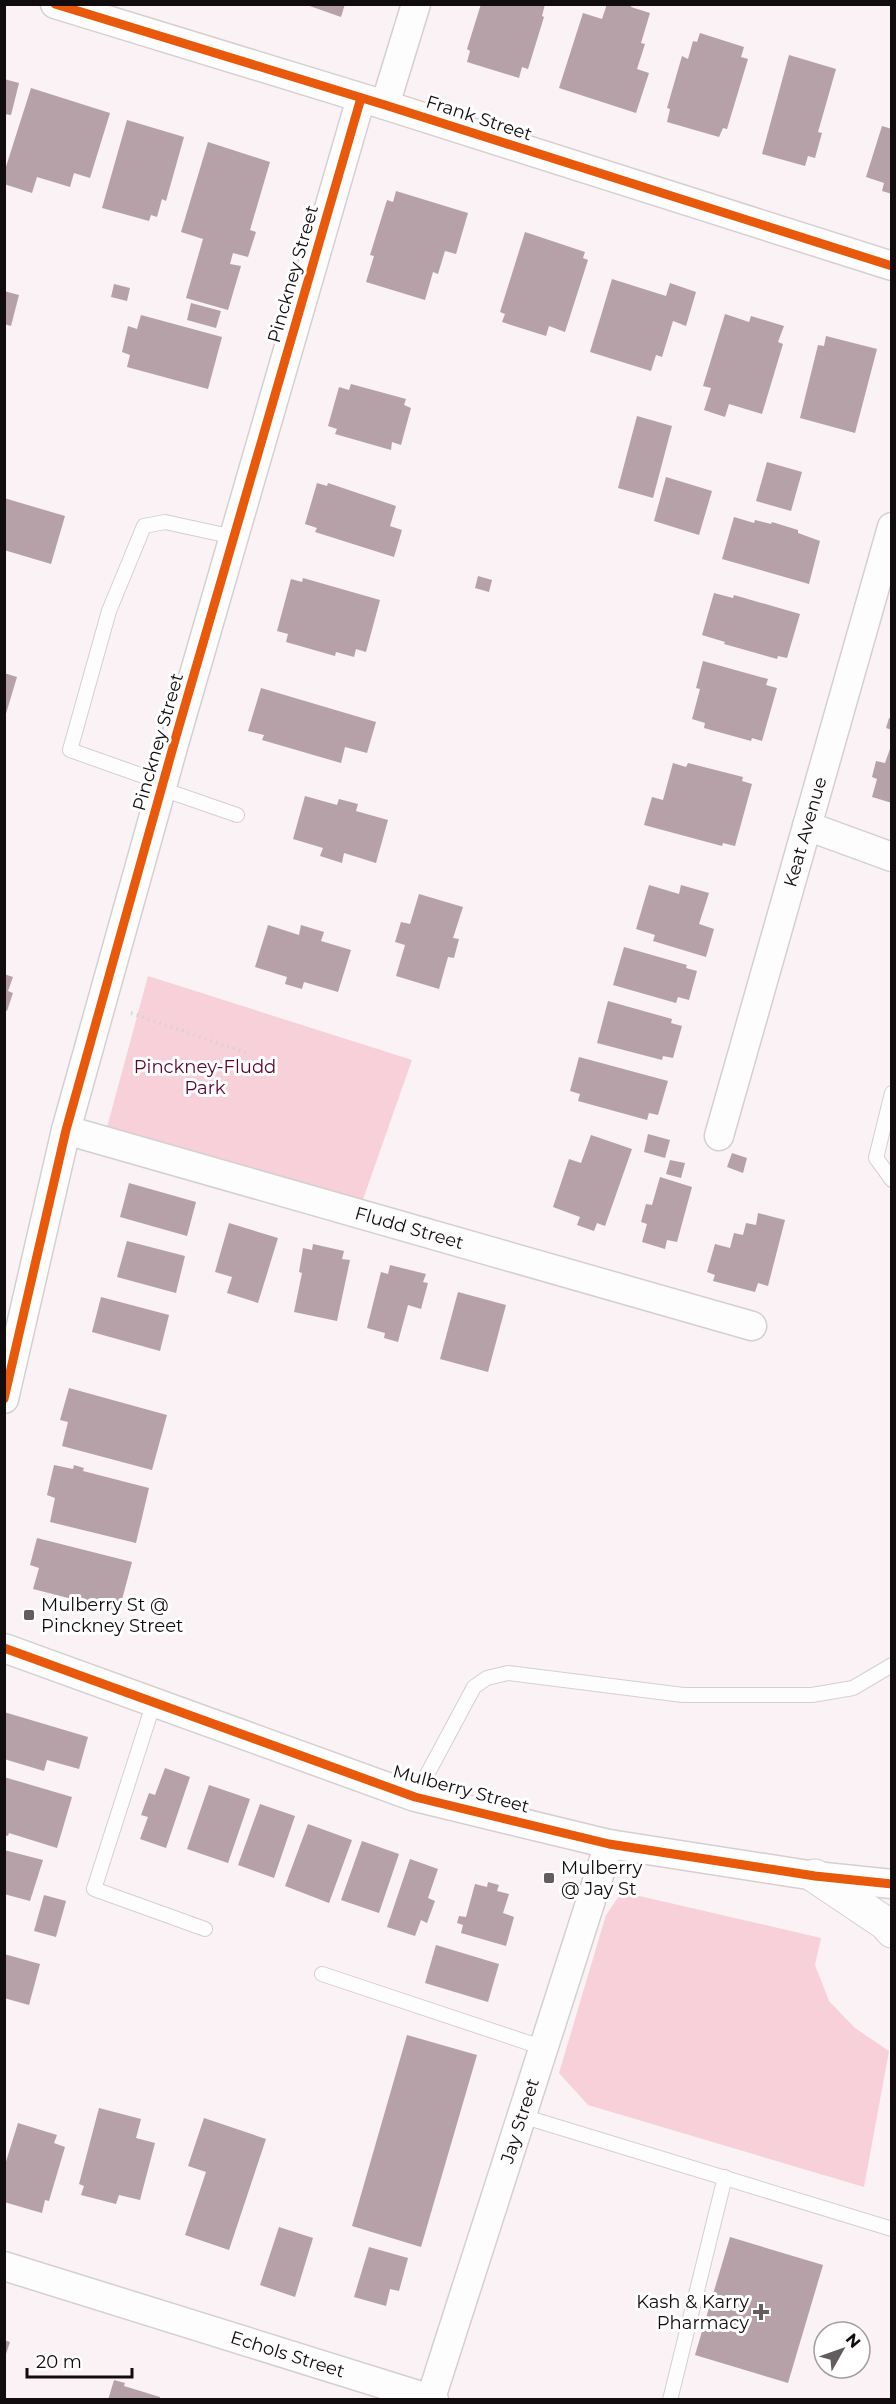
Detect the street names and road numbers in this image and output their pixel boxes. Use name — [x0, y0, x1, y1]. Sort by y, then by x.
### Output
street label: Frank Street — [423, 90, 535, 146]
street label: Pinckney Street — [263, 203, 323, 345]
street label: Pinckney Street — [128, 671, 188, 813]
street label: Keat Avenue — [779, 774, 831, 890]
street label: Fludd Street — [352, 1202, 466, 1254]
street label: Mulberry Street — [390, 1760, 532, 1818]
street label: Jay Street — [496, 2076, 544, 2167]
street label: Echols Street — [228, 2326, 347, 2382]

